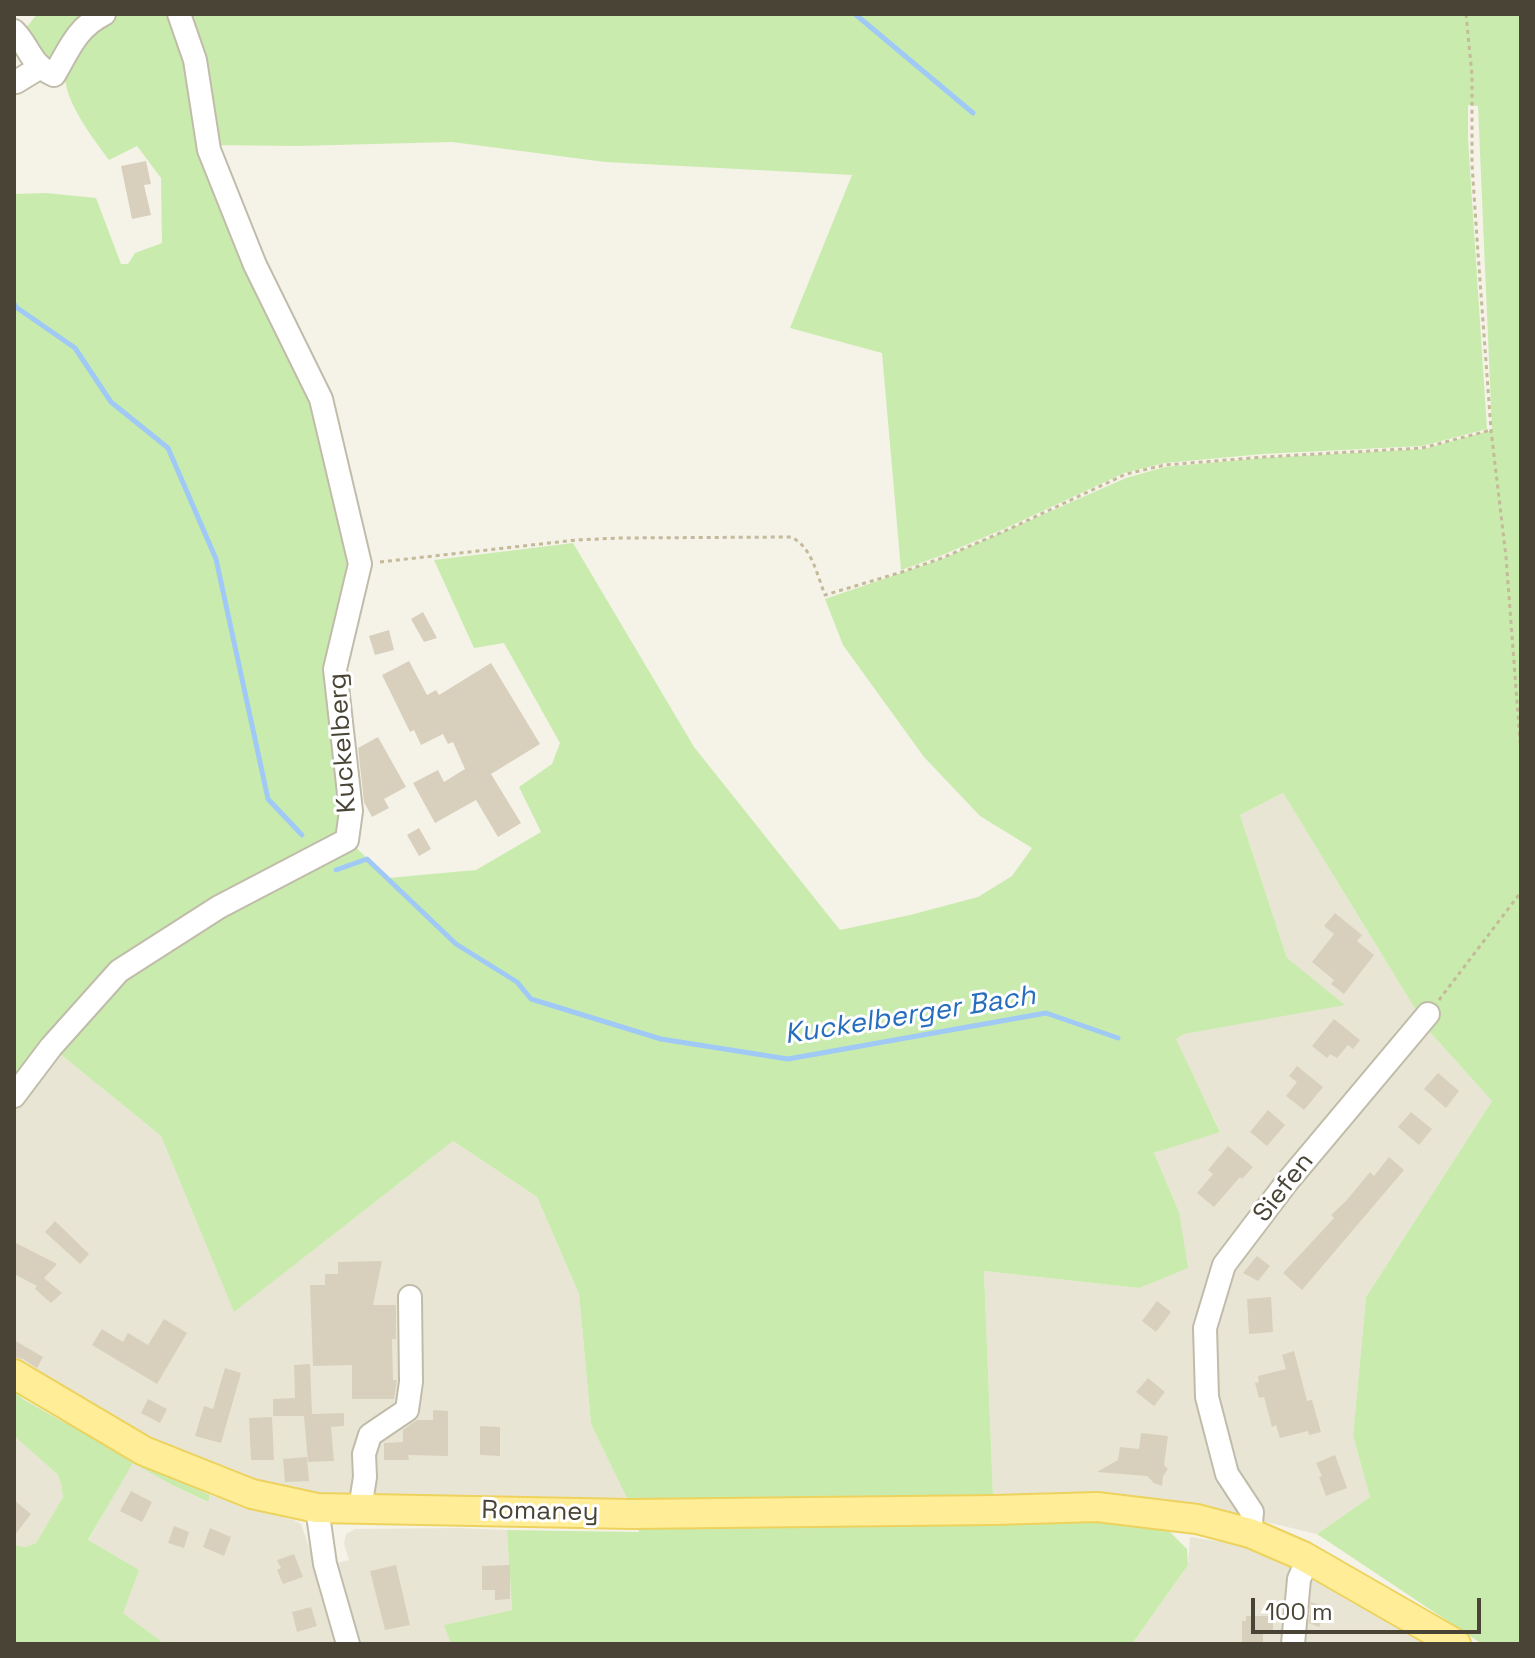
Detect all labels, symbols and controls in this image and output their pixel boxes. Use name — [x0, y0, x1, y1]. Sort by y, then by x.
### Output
street label: Kuckelberg — [323, 672, 363, 814]
water label: Kuckelberger Bach — [782, 980, 1038, 1052]
street label: Siefen — [1247, 1147, 1321, 1229]
street label: Romaney — [481, 1495, 599, 1529]
scale bar — [1255, 1582, 1485, 1632]
text: 100 m — [1265, 1596, 1333, 1627]

